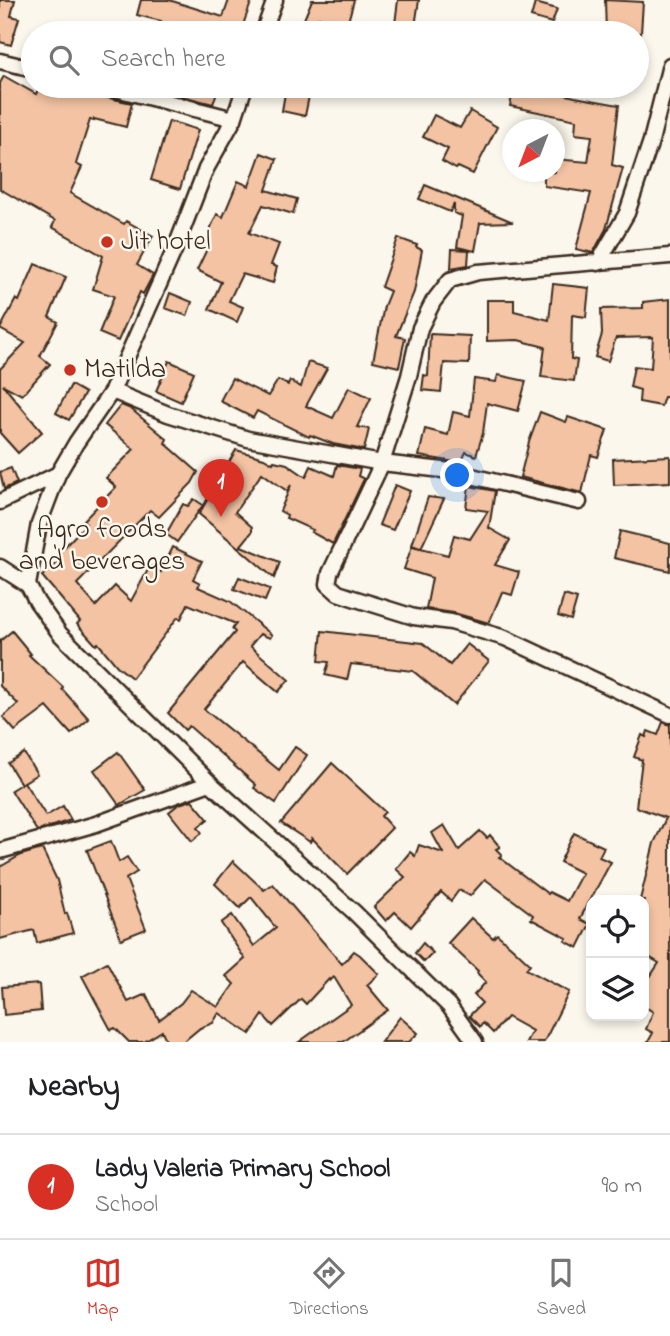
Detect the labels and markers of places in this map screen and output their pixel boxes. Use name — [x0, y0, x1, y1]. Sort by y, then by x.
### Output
place label: Jit hotel — [121, 222, 211, 263]
marker: Jit hotel — [99, 234, 115, 250]
place label: Matilda — [84, 350, 166, 391]
marker: Matilda — [62, 362, 78, 378]
pin: 1 — [198, 459, 244, 517]
marker: Agro foods and beverages — [94, 494, 110, 510]
place label: Agro foods and beverages — [19, 510, 185, 583]

